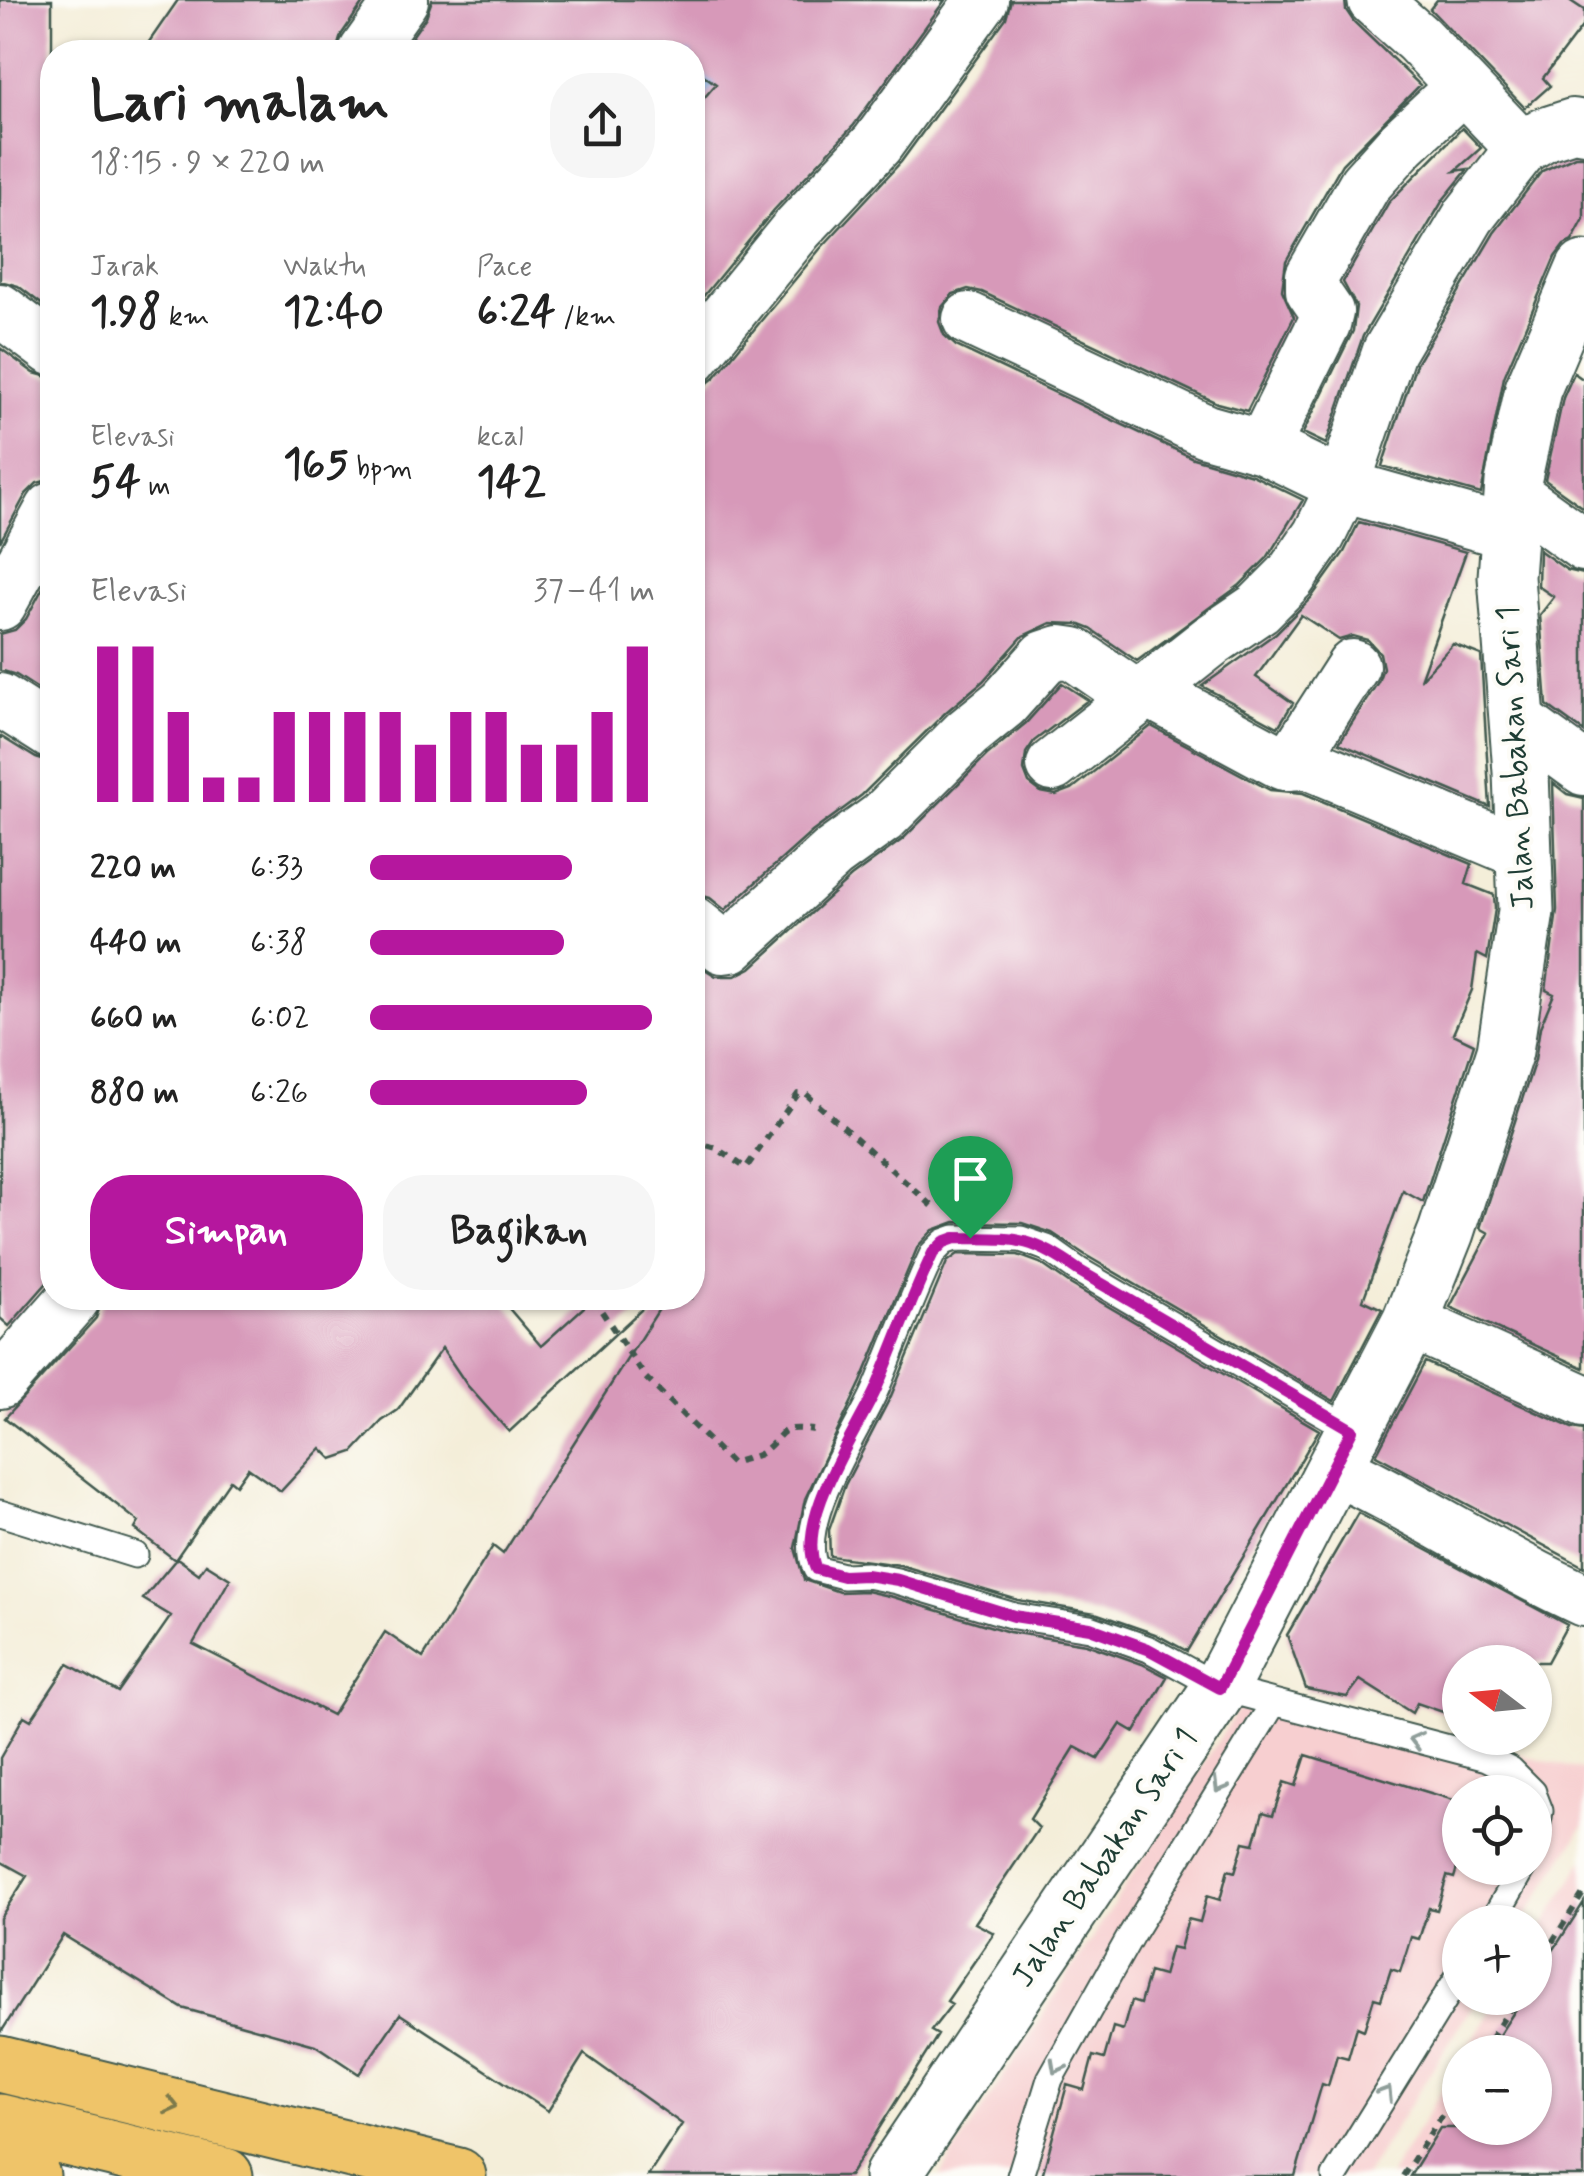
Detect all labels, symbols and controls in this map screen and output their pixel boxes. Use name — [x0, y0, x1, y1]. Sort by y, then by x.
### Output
text: Lari malam — [90, 68, 390, 140]
button: share — [550, 73, 655, 178]
text: 18:15 · 9 × 220 m — [90, 142, 325, 184]
text: Jarak — [90, 249, 159, 286]
text: Waktu — [283, 249, 366, 286]
text: Pace — [477, 249, 532, 286]
text: 1.98 — [90, 286, 161, 341]
text: 12:40 — [283, 286, 384, 341]
text: 6:24 — [477, 286, 555, 341]
text: km — [161, 299, 210, 336]
text: /km — [555, 299, 616, 336]
text: Elevasi — [90, 419, 175, 456]
text: kcal — [477, 419, 524, 456]
text: 165 — [283, 438, 349, 493]
text: bpm — [349, 451, 413, 488]
text: 54 — [90, 456, 141, 511]
text: 142 — [477, 456, 546, 511]
text: m — [141, 469, 171, 506]
text: Elevasi — [90, 570, 187, 612]
text: 37–41 m — [533, 570, 655, 612]
street label: Jalan Babakan Sari 1 — [1487, 605, 1545, 911]
text: 220 m — [90, 847, 176, 889]
text: 6:33 — [250, 847, 303, 889]
text: 440 m — [90, 922, 181, 964]
text: 6:38 — [250, 922, 307, 964]
text: 660 m — [90, 997, 177, 1039]
text: 6:02 — [250, 997, 310, 1039]
text: 880 m — [90, 1072, 179, 1114]
text: 6:26 — [250, 1072, 308, 1114]
pin — [928, 1136, 1013, 1239]
icon: arrive — [943, 1151, 998, 1206]
button: Simpan — [90, 1175, 363, 1290]
button: Bagikan — [383, 1175, 655, 1290]
north arrow — [1442, 1645, 1552, 1755]
map controls — [1442, 1645, 1552, 2145]
street label: Jalan Babakan Sari 1 — [1003, 1720, 1207, 1996]
one-way arrow — [1408, 1730, 1425, 1751]
one-way arrow — [1213, 1775, 1232, 1793]
button: locate — [1442, 1775, 1552, 1885]
button: + — [1442, 1905, 1552, 2015]
button: − — [1442, 2035, 1552, 2145]
one-way arrow — [1050, 2056, 1069, 2074]
one-way arrow — [1374, 2086, 1393, 2104]
one-way arrow — [163, 2094, 180, 2115]

